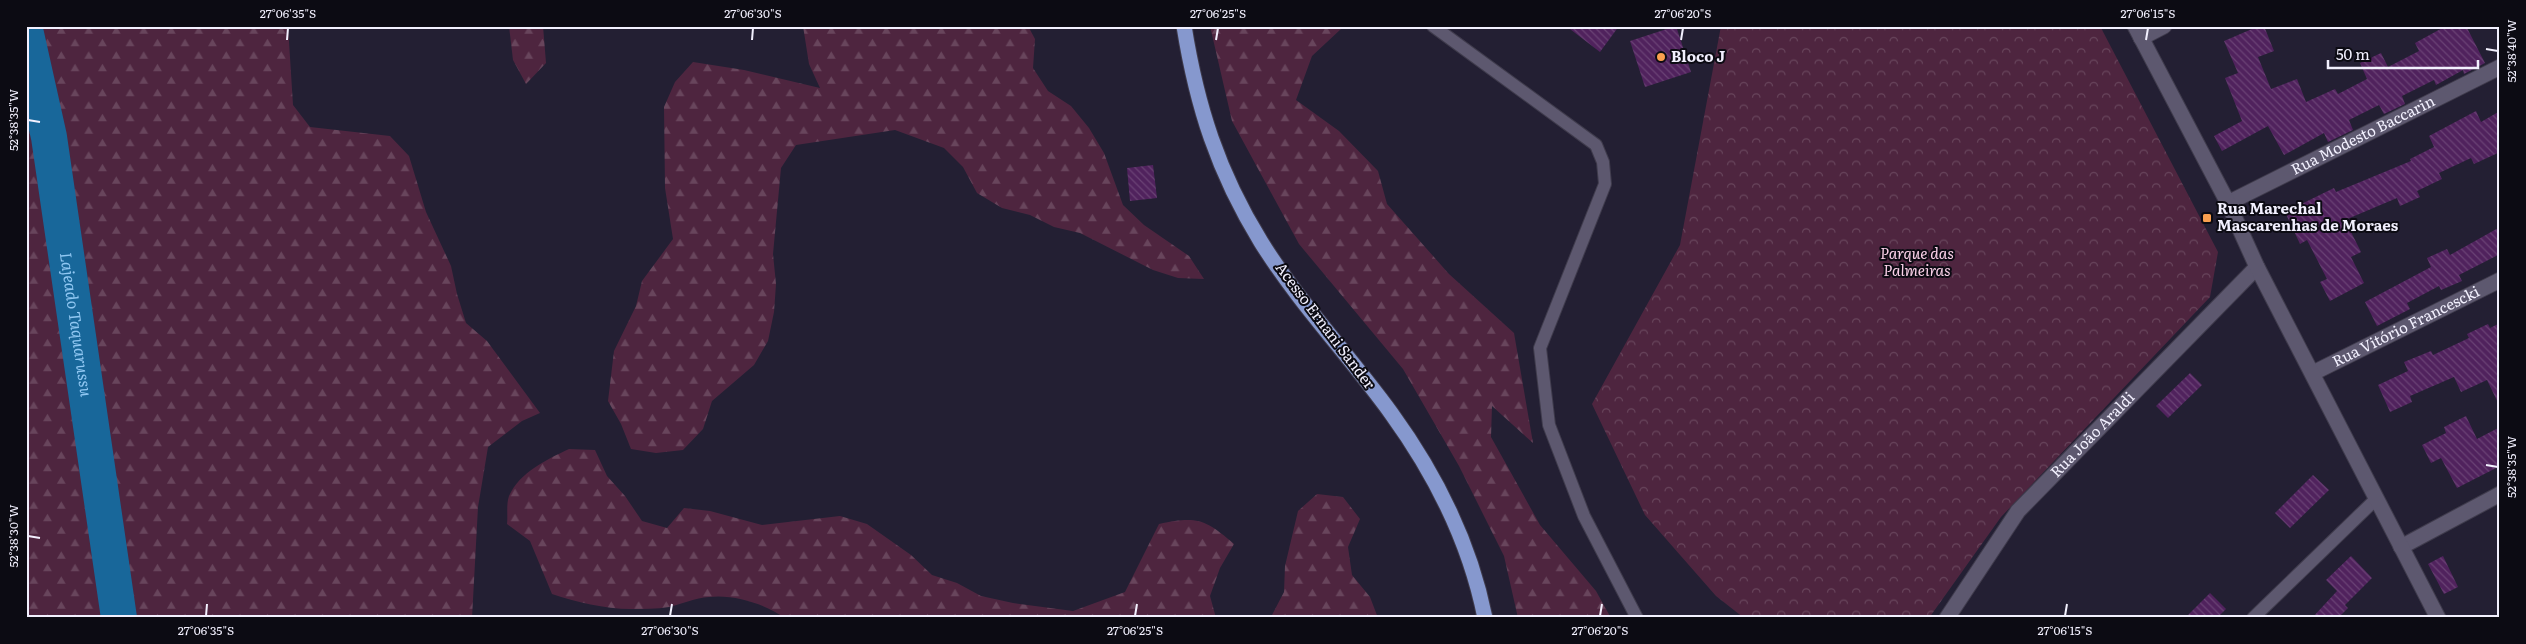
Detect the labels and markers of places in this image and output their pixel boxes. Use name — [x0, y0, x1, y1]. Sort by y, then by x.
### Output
place label: Bloco J — [1671, 44, 1726, 67]
marker: Bloco J — [1655, 51, 1667, 63]
place label: Rua Marechal Mascarenhas de Moraes — [2217, 196, 2399, 236]
marker: Rua Marechal Mascarenhas de Moraes — [2201, 212, 2213, 224]

